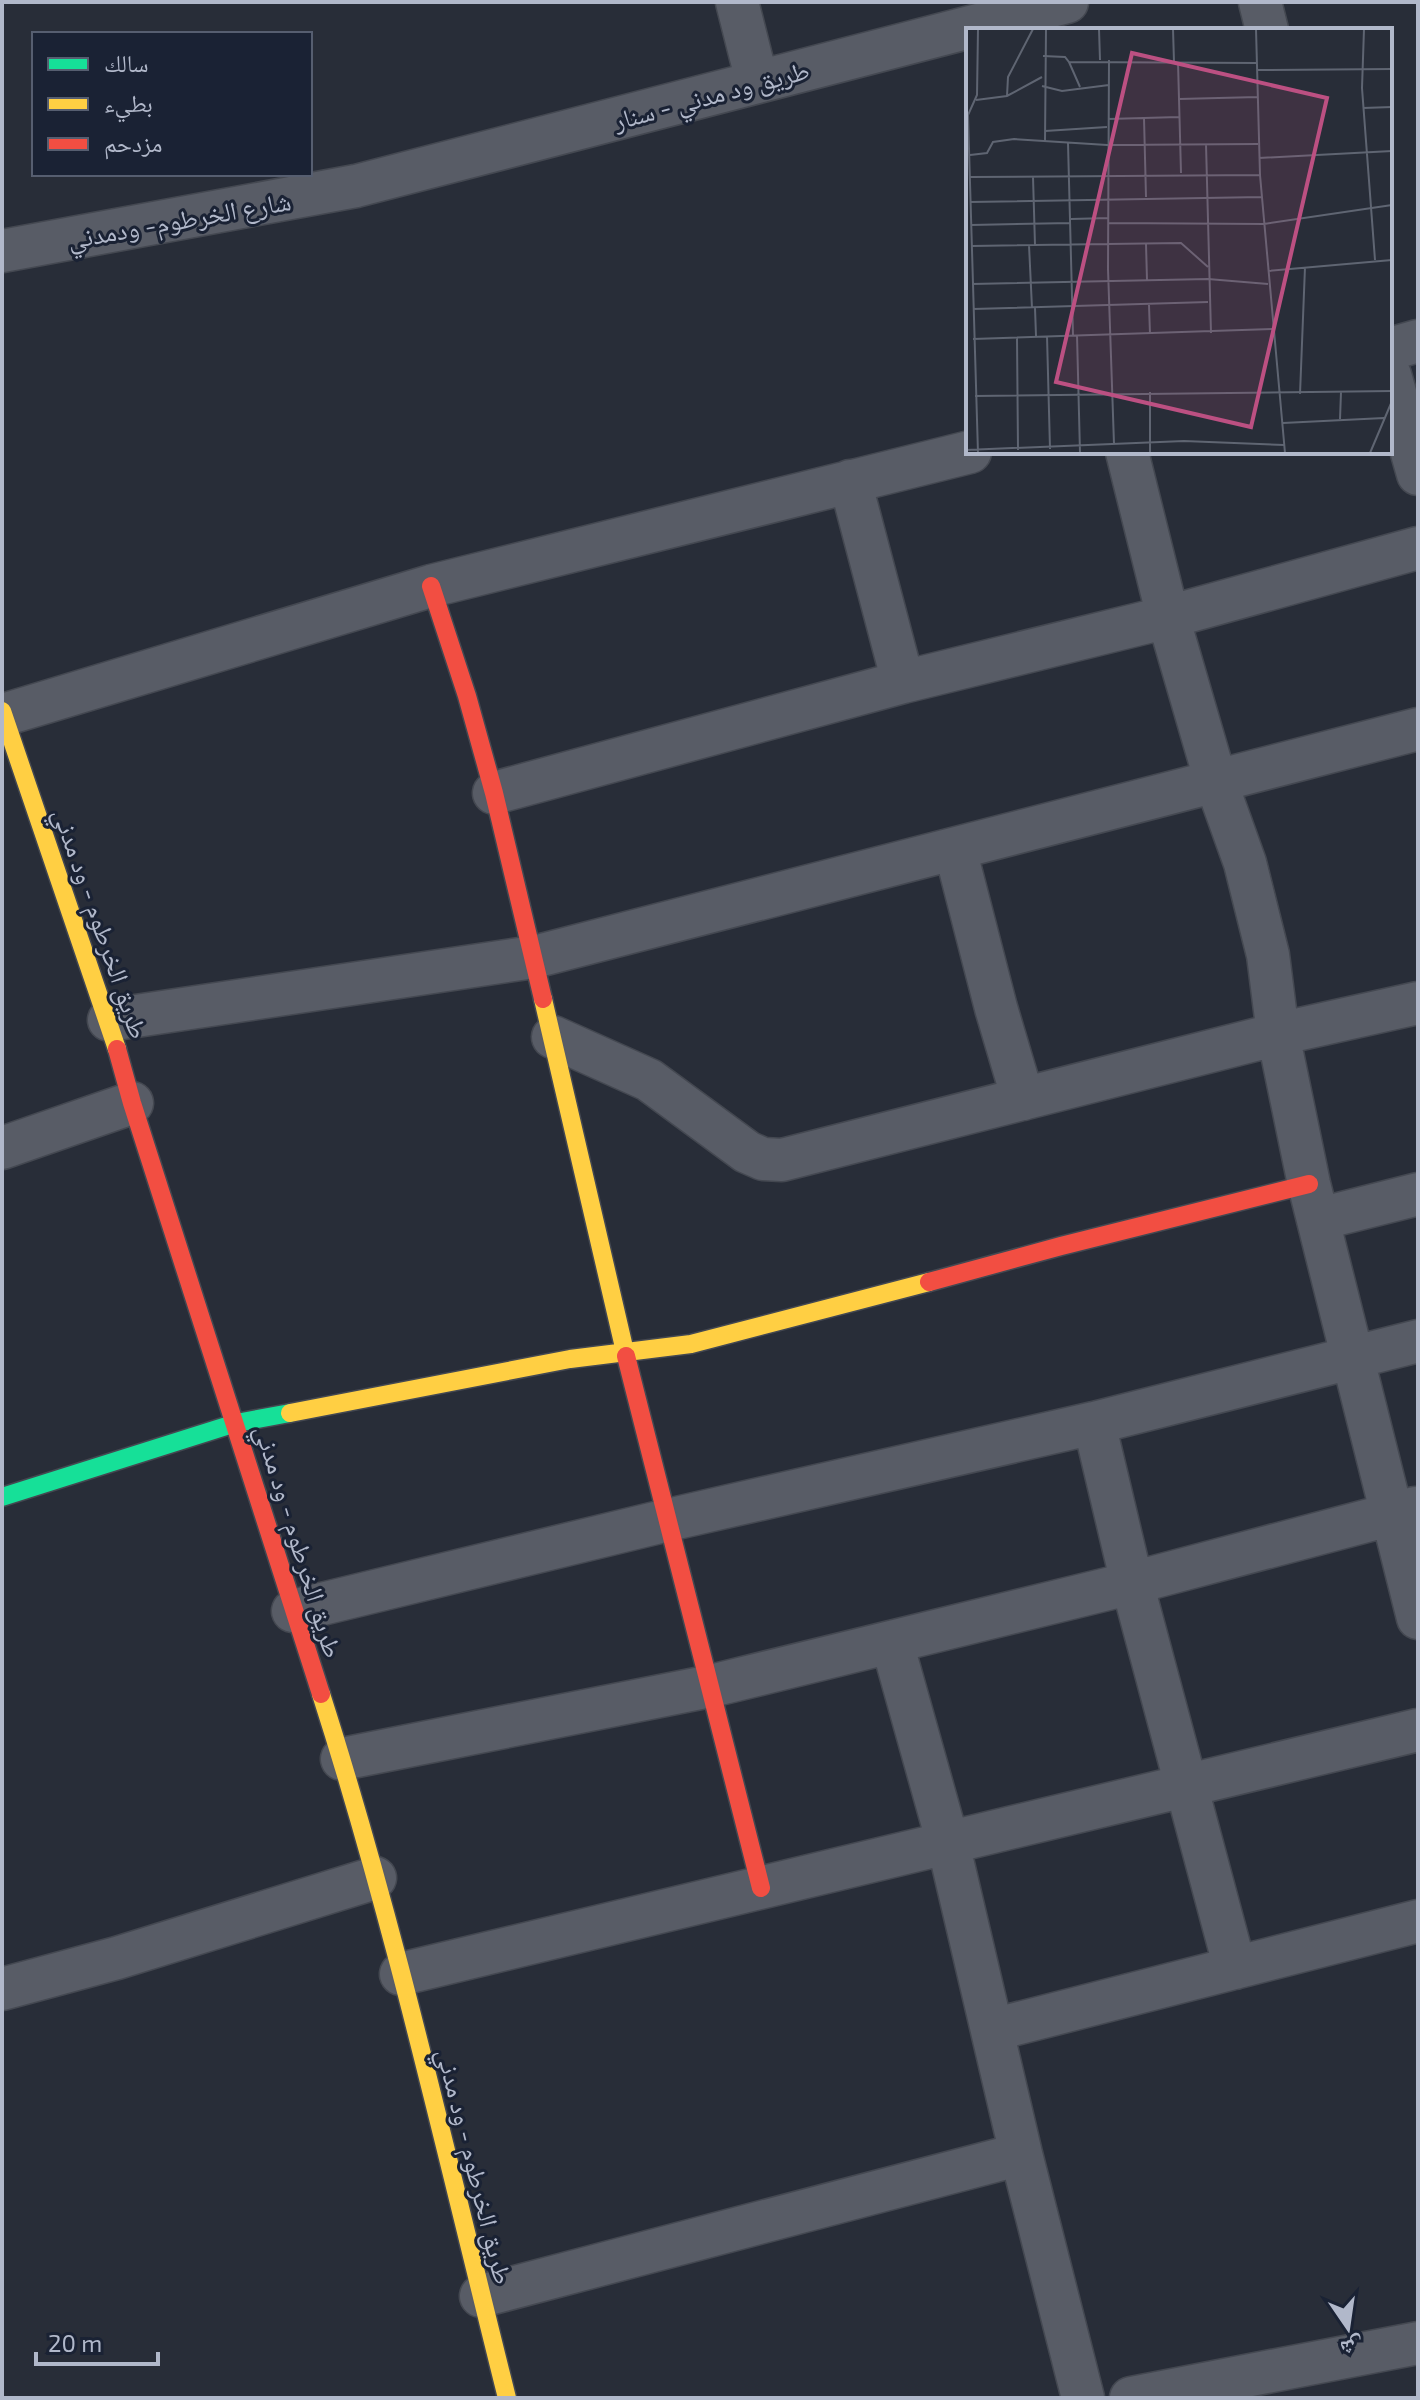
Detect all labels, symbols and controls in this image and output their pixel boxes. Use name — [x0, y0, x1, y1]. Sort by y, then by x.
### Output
inset map — [966, 28, 1392, 454]
legend — [32, 32, 312, 176]
text: سالك — [104, 48, 149, 77]
street label: طريق ود مدني - سنار — [609, 53, 814, 142]
text: بطيء — [104, 88, 153, 123]
text: مزدحم — [104, 128, 163, 160]
street label: شارع الخرطوم- ودمدني — [65, 184, 294, 260]
street label: طريق الخرطوم - ود مدني — [42, 804, 156, 1045]
street label: طريق الخرطوم - ود مدني — [244, 1421, 350, 1663]
street label: طريق الخرطوم - ود مدني — [425, 2045, 520, 2289]
north arrow — [1308, 2288, 1388, 2368]
scale bar — [36, 2316, 158, 2366]
text: 20 m — [48, 2328, 102, 2357]
text: ش — [1338, 2331, 1367, 2364]

